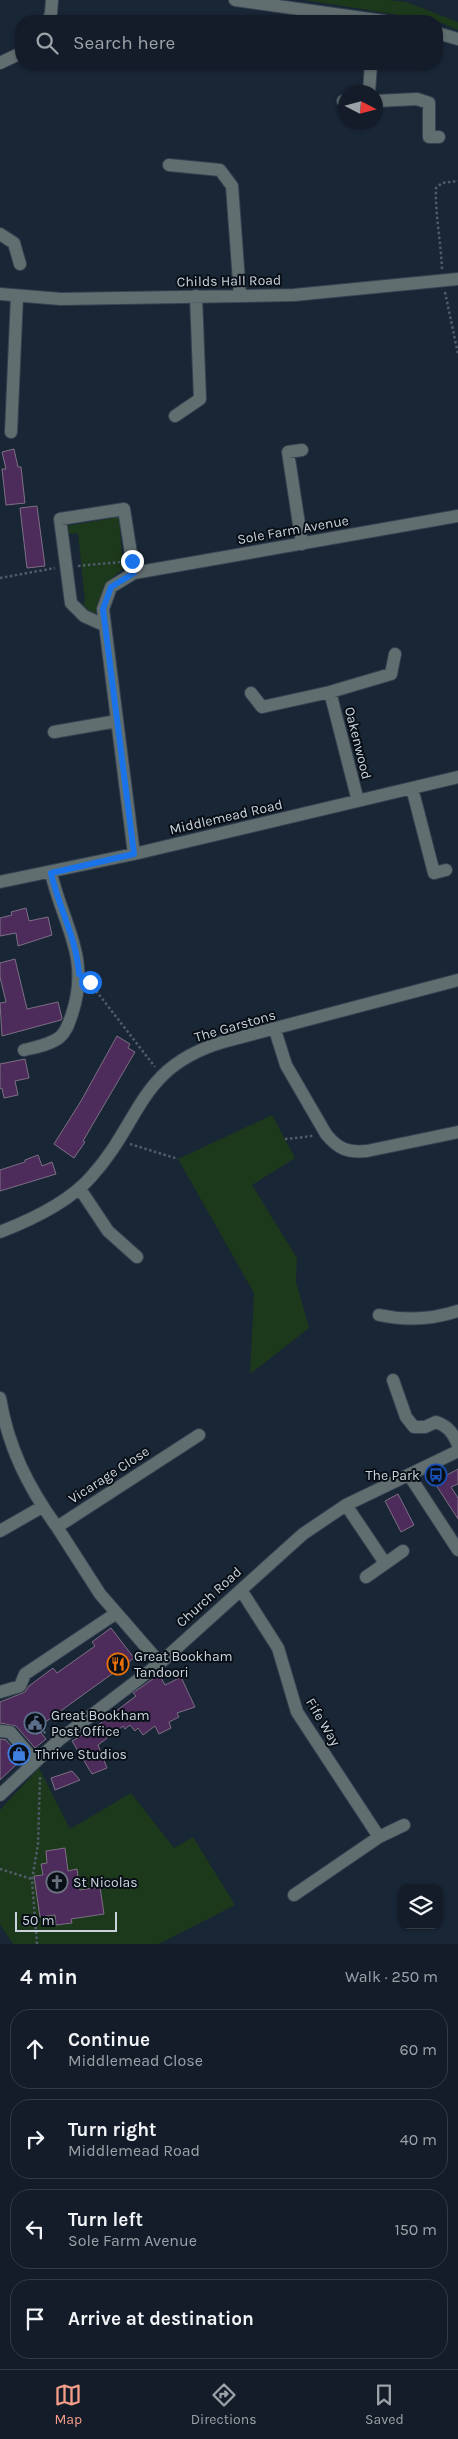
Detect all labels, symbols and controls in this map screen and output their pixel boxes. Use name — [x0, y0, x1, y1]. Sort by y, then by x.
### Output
search box — [15, 15, 443, 70]
icon: search — [33, 29, 61, 57]
text: Search here — [73, 32, 175, 54]
north arrow — [338, 85, 383, 130]
street label: Childs Hall Road — [177, 272, 281, 290]
street label: Sole Farm Avenue — [236, 512, 350, 548]
route end — [121, 550, 144, 573]
street label: Oakenwood — [341, 705, 375, 781]
street label: Middlemead Road — [168, 796, 284, 838]
route start — [79, 971, 102, 994]
street label: The Garstons — [192, 1006, 278, 1046]
street label: Vicarage Close — [65, 1443, 153, 1507]
bus stop icon: The Park — [424, 1463, 448, 1487]
place label: The Park — [366, 1467, 420, 1484]
street label: Church Road — [173, 1563, 245, 1631]
place label: Great Bookham Tandoori — [134, 1648, 233, 1681]
restaurant icon: Great Bookham Tandoori — [106, 1652, 130, 1676]
street label: Fife Way — [302, 1695, 344, 1750]
place label: Great Bookham Post Office — [51, 1707, 150, 1740]
public building icon: Great Bookham Post Office — [23, 1711, 47, 1735]
shop icon: Thrive Studios — [7, 1742, 31, 1766]
place label: Thrive Studios — [35, 1746, 127, 1763]
church icon: St Nicolas — [45, 1870, 69, 1894]
place label: St Nicolas — [73, 1874, 138, 1891]
map controls — [398, 1884, 443, 1929]
button: layers — [398, 1884, 443, 1929]
scale bar — [15, 1909, 118, 1932]
text: 50 m — [22, 1912, 55, 1929]
text: 4 min — [20, 1965, 78, 1989]
text: Walk · 250 m — [345, 1967, 438, 1986]
text: Continue — [68, 2029, 150, 2051]
icon: ahead — [21, 2035, 49, 2063]
text: 60 m — [400, 2040, 437, 2059]
text: Middlemead Close — [68, 2051, 203, 2070]
text: Turn right — [68, 2119, 157, 2141]
icon: right — [21, 2125, 49, 2153]
text: 40 m — [400, 2130, 437, 2149]
text: Middlemead Road — [68, 2141, 200, 2160]
text: Turn left — [68, 2209, 143, 2231]
icon: left — [21, 2215, 49, 2243]
text: 150 m — [394, 2220, 437, 2239]
text: Sole Farm Avenue — [68, 2231, 197, 2250]
icon: arrive — [21, 2305, 49, 2333]
text: Arrive at destination — [68, 2308, 254, 2330]
tab: Map — [54, 2381, 82, 2428]
tab: Directions — [191, 2381, 257, 2428]
tab: Saved — [365, 2381, 404, 2428]

